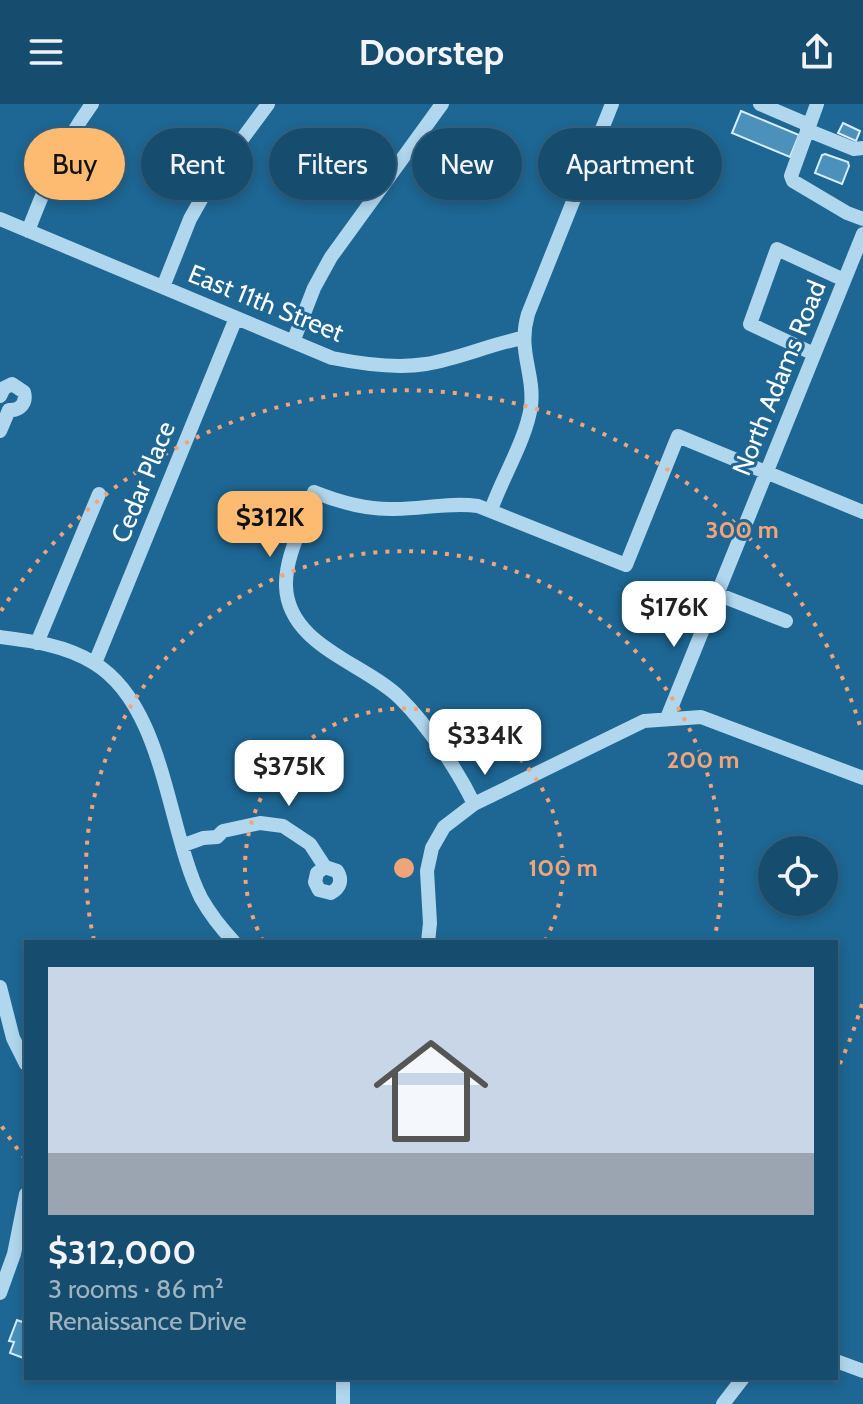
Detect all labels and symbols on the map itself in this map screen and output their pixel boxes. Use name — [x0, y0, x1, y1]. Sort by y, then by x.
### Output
street label: East 11th Street — [184, 257, 349, 349]
street label: North Adams Road — [725, 276, 833, 480]
street label: Cedar Place — [104, 417, 182, 547]
pin: $312K — [214, 491, 326, 559]
text: 300 m — [705, 515, 779, 544]
pin: $176K — [618, 581, 730, 649]
pin: $334K — [429, 709, 541, 777]
pin: $375K — [233, 740, 345, 808]
text: 200 m — [667, 745, 739, 774]
text: 100 m — [528, 853, 598, 882]
centre of rings — [390, 854, 418, 882]

